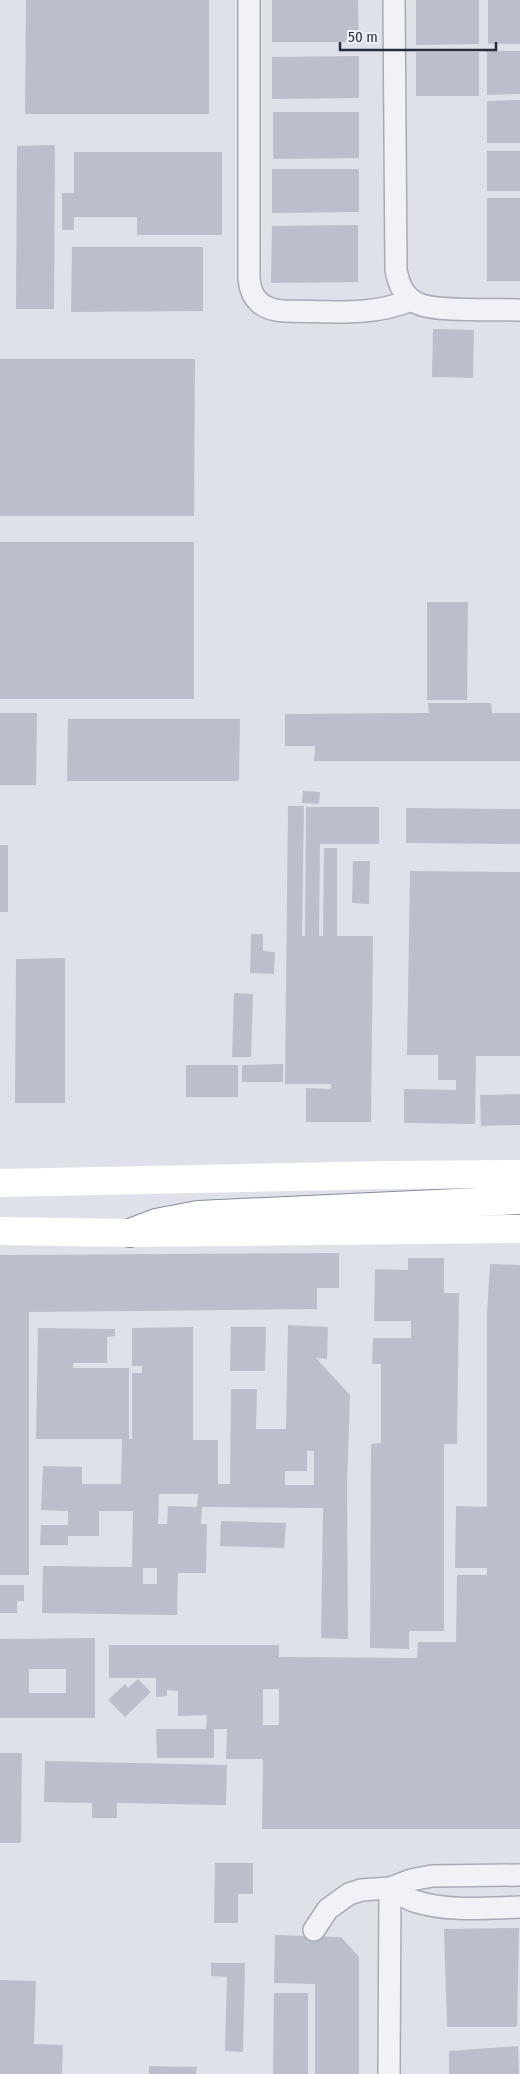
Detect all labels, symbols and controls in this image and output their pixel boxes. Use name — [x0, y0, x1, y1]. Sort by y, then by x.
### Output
scale bar — [340, 20, 496, 52]
text: 50 m — [348, 28, 378, 46]

